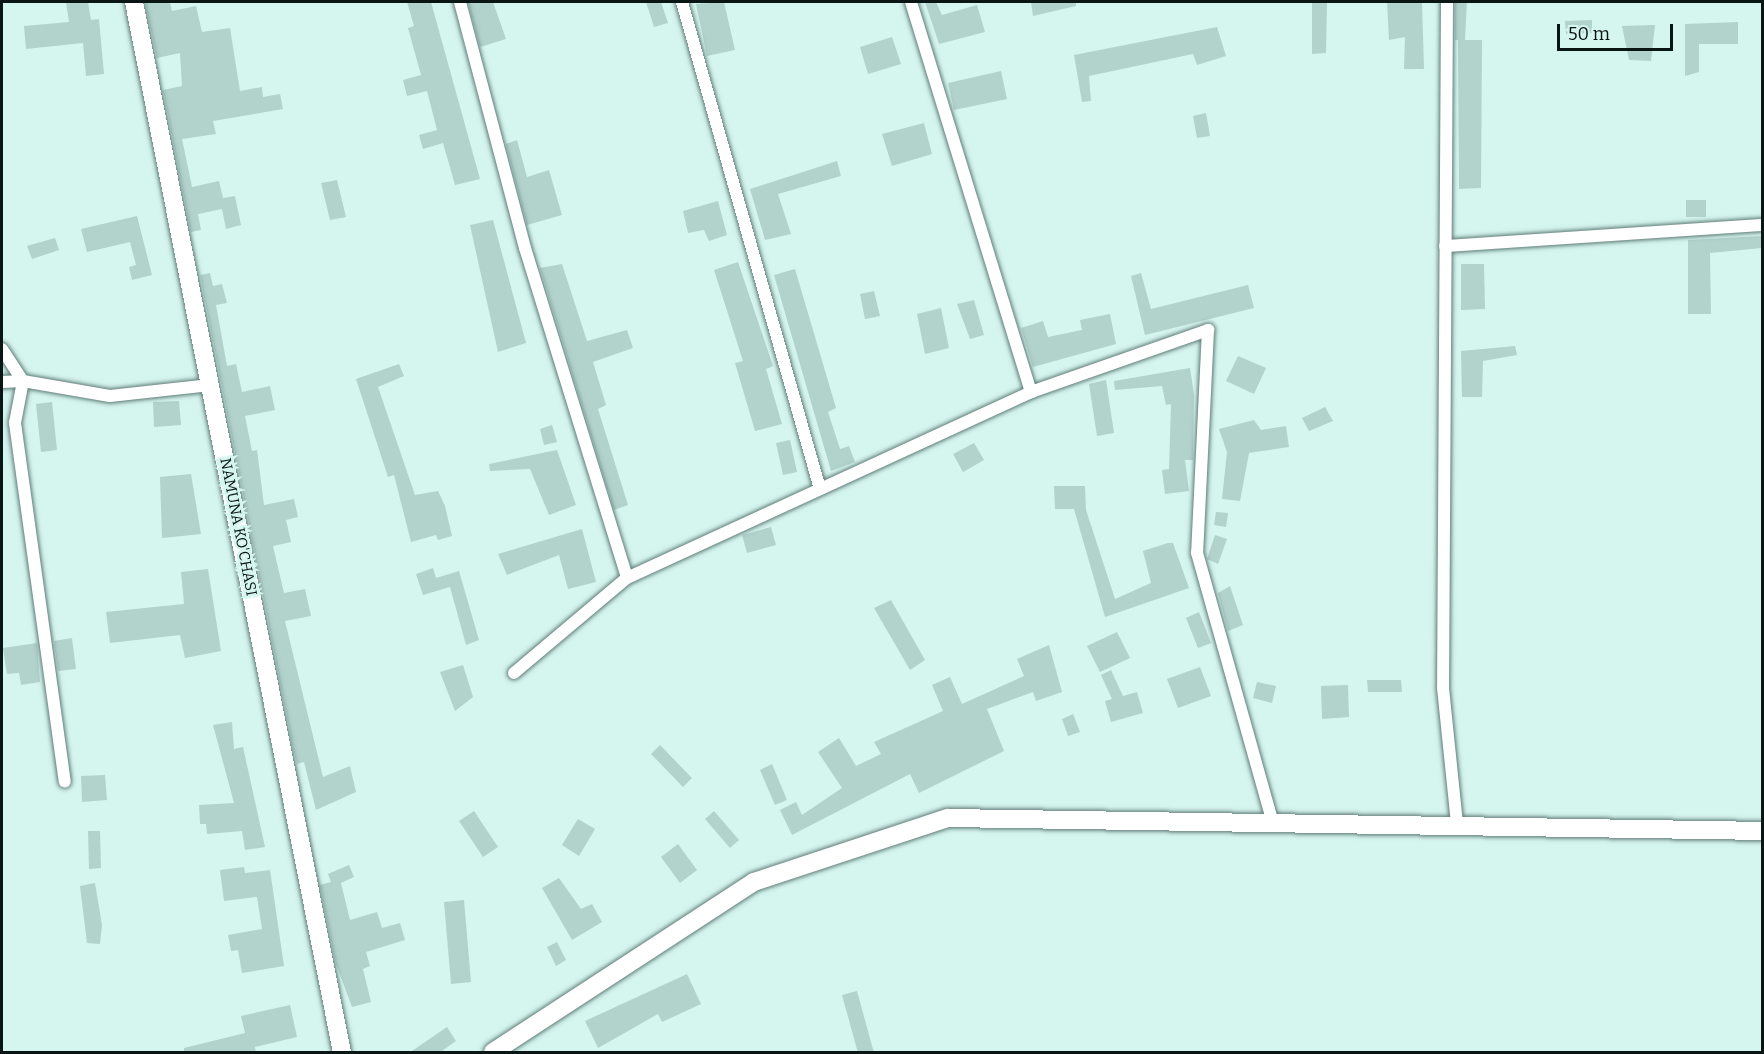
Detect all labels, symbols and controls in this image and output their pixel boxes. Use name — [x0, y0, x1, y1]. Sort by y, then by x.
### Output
scale bar — [1560, 12, 1676, 50]
text: 50 m — [1568, 23, 1610, 45]
street label: NAMUNA KO'CHASI — [216, 456, 260, 598]

